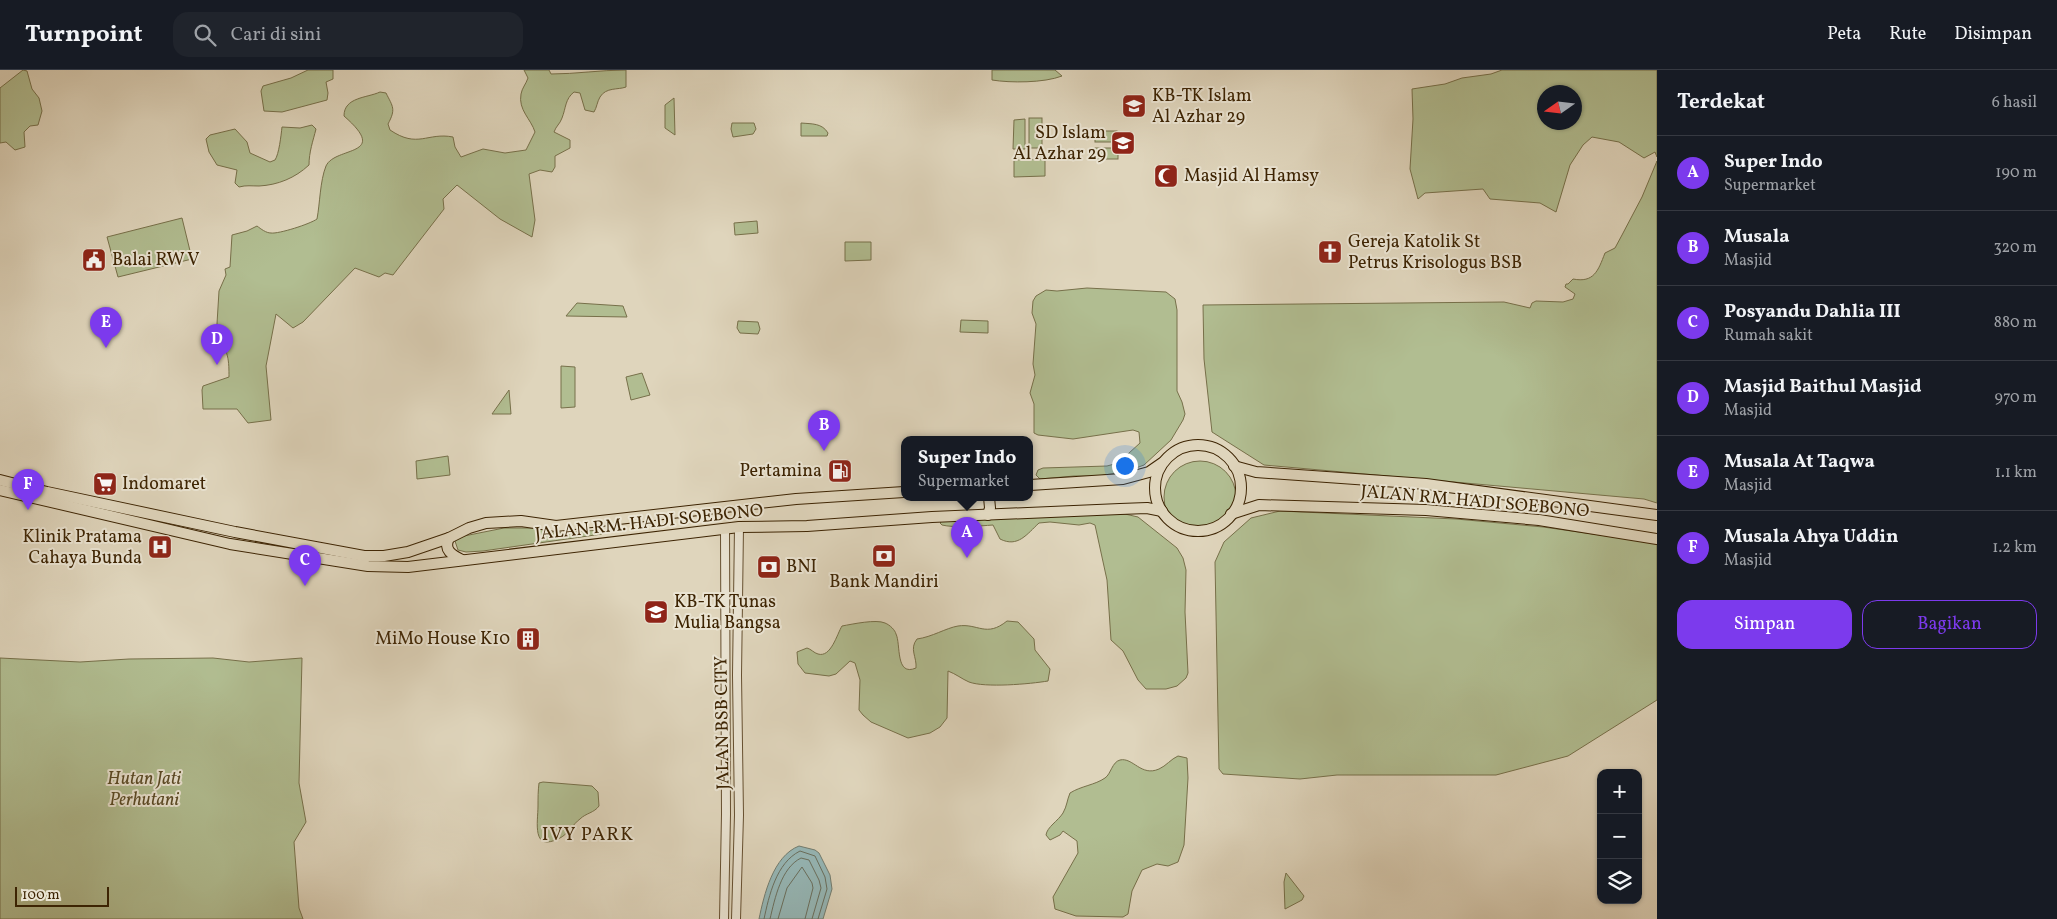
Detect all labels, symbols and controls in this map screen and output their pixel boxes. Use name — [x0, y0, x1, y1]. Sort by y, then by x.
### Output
search box — [173, 12, 523, 57]
text: Turnpoint — [25, 18, 143, 52]
icon: search — [191, 21, 219, 49]
text: Cari di sini — [231, 22, 321, 48]
text: Peta — [1827, 22, 1861, 47]
text: Rute — [1889, 22, 1926, 47]
text: Disimpan — [1954, 22, 2032, 47]
place label: KB-TK Islam Al Azhar 29 — [1152, 84, 1252, 130]
north arrow — [1537, 85, 1582, 130]
text: Terdekat — [1677, 88, 1765, 117]
text: 6 hasil — [1992, 92, 2037, 114]
school or university icon: KB-TK Islam Al Azhar 29 — [1121, 93, 1147, 119]
place label: SD Islam Al Azhar 29 — [1013, 121, 1106, 167]
school or university icon: SD Islam Al Azhar 29 — [1110, 130, 1136, 156]
text: Super Indo — [1724, 149, 1823, 175]
text: A — [1687, 162, 1699, 184]
text: 190 m — [1995, 162, 2037, 184]
mosque icon: Masjid Al Hamsy — [1153, 163, 1179, 189]
place label: Masjid Al Hamsy — [1184, 164, 1319, 189]
text: Supermarket — [1724, 175, 1816, 197]
text: Musala — [1724, 224, 1790, 250]
place label: Gereja Katolik St Petrus Krisologus BSB — [1348, 230, 1522, 276]
text: B — [1688, 237, 1698, 259]
text: 320 m — [1993, 237, 2037, 259]
church icon: Gereja Katolik St Petrus Krisologus BSB — [1317, 239, 1343, 265]
public building icon: Balai RW V — [81, 247, 107, 273]
place label: Balai RW V — [112, 248, 200, 273]
text: Masjid — [1724, 250, 1772, 272]
text: Posyandu Dahlia III — [1724, 299, 1901, 325]
pin: E — [90, 307, 122, 348]
text: C — [1688, 312, 1698, 334]
text: 880 m — [1994, 312, 2037, 334]
pin: D — [201, 324, 233, 365]
text: Rumah sakit — [1724, 325, 1813, 347]
text: Masjid Baithul Masjid — [1724, 374, 1921, 400]
text: D — [1687, 387, 1699, 409]
text: 970 m — [1995, 387, 2037, 409]
text: Masjid — [1724, 400, 1772, 422]
pin: B — [808, 410, 840, 451]
popup — [901, 436, 1033, 501]
text: Super Indo — [918, 445, 1016, 471]
text: Musala At Taqwa — [1724, 449, 1875, 475]
your location — [1112, 453, 1138, 479]
fuel station icon: Pertamina — [827, 458, 853, 484]
place label: Pertamina — [739, 459, 822, 484]
text: E — [1688, 462, 1698, 484]
text: 1.1 km — [1995, 462, 2037, 484]
pin: F — [12, 469, 44, 510]
supermarket icon: Indomaret — [92, 471, 118, 497]
text: Supermarket — [918, 471, 1010, 493]
place label: Indomaret — [122, 472, 206, 497]
text: Masjid — [1724, 475, 1772, 497]
street label: JALAN RM. HADI SOEBONO — [1360, 480, 1590, 524]
street label: JALAN RM. HADI SOEBONO — [534, 499, 764, 547]
pin: A — [951, 517, 983, 558]
text: Musala Ahya Uddin — [1724, 524, 1898, 550]
place label: Klinik Pratama Cahaya Bunda — [23, 525, 142, 571]
hospital icon: Klinik Pratama Cahaya Bunda — [147, 534, 173, 560]
text: F — [1688, 537, 1698, 559]
text: 1.2 km — [1992, 537, 2037, 559]
bank icon: Bank Mandiri — [871, 543, 897, 569]
pin: C — [289, 545, 321, 586]
text: Masjid — [1724, 550, 1772, 572]
bank icon: BNI — [756, 554, 782, 580]
place label: BNI — [786, 555, 817, 580]
place label: Bank Mandiri — [829, 570, 939, 595]
place label: KB-TK Tunas Mulia Bangsa — [674, 590, 781, 636]
school or university icon: KB-TK Tunas Mulia Bangsa — [643, 599, 669, 625]
button: Simpan — [1677, 600, 1852, 649]
button: Bagikan — [1862, 600, 2037, 649]
building icon: MiMo House K10 — [515, 626, 541, 652]
place label: MiMo House K10 — [375, 627, 510, 652]
street label: JALAN BSB CITY — [709, 656, 737, 790]
park label: Hutan Jati Perhutani — [107, 767, 181, 813]
map controls — [1597, 769, 1642, 904]
button: + — [1597, 769, 1642, 814]
button: − — [1597, 814, 1642, 859]
district label: IVY PARK — [542, 822, 634, 848]
button: layers — [1597, 859, 1642, 904]
scale bar — [15, 884, 109, 907]
text: 100 m — [22, 886, 60, 905]

